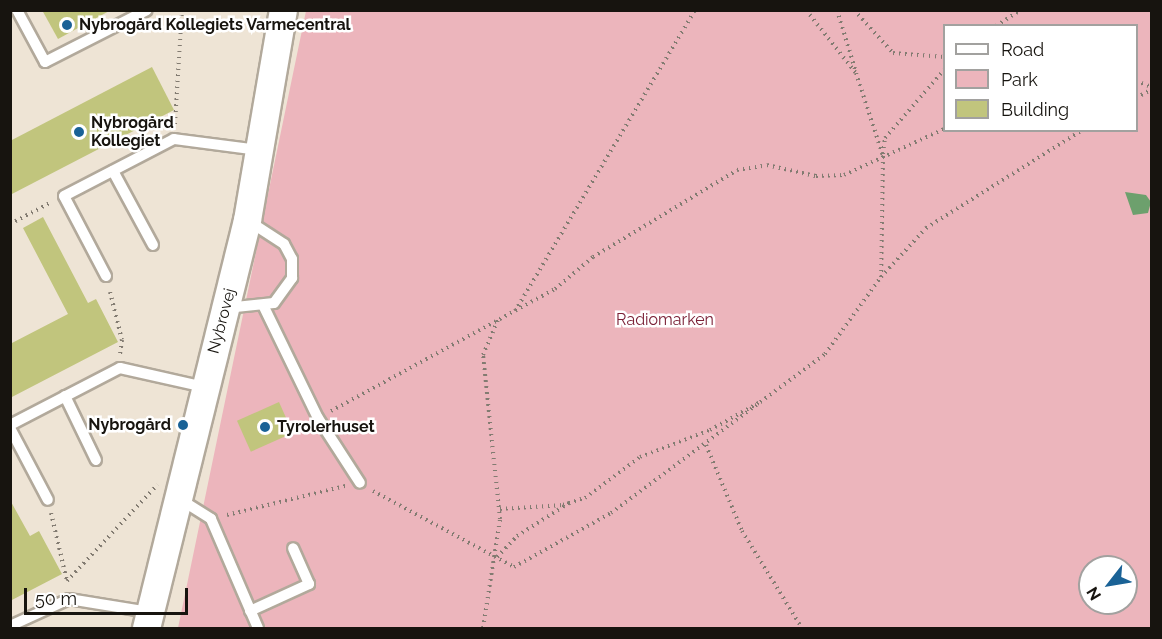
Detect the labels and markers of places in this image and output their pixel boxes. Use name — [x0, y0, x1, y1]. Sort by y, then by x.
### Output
place label: Nybrogård Kollegiets Varmecentral — [79, 15, 351, 35]
marker: Nybrogård Kollegiets Varmecentral — [60, 18, 74, 32]
place label: Nybrogård Kollegiet — [91, 113, 174, 151]
marker: Nybrogård Kollegiet — [72, 125, 86, 139]
place label: Nybrogård — [88, 415, 171, 435]
place label: Tyrolerhuset — [277, 417, 375, 437]
marker: Nybrogård — [176, 418, 190, 432]
marker: Tyrolerhuset — [258, 420, 272, 434]

